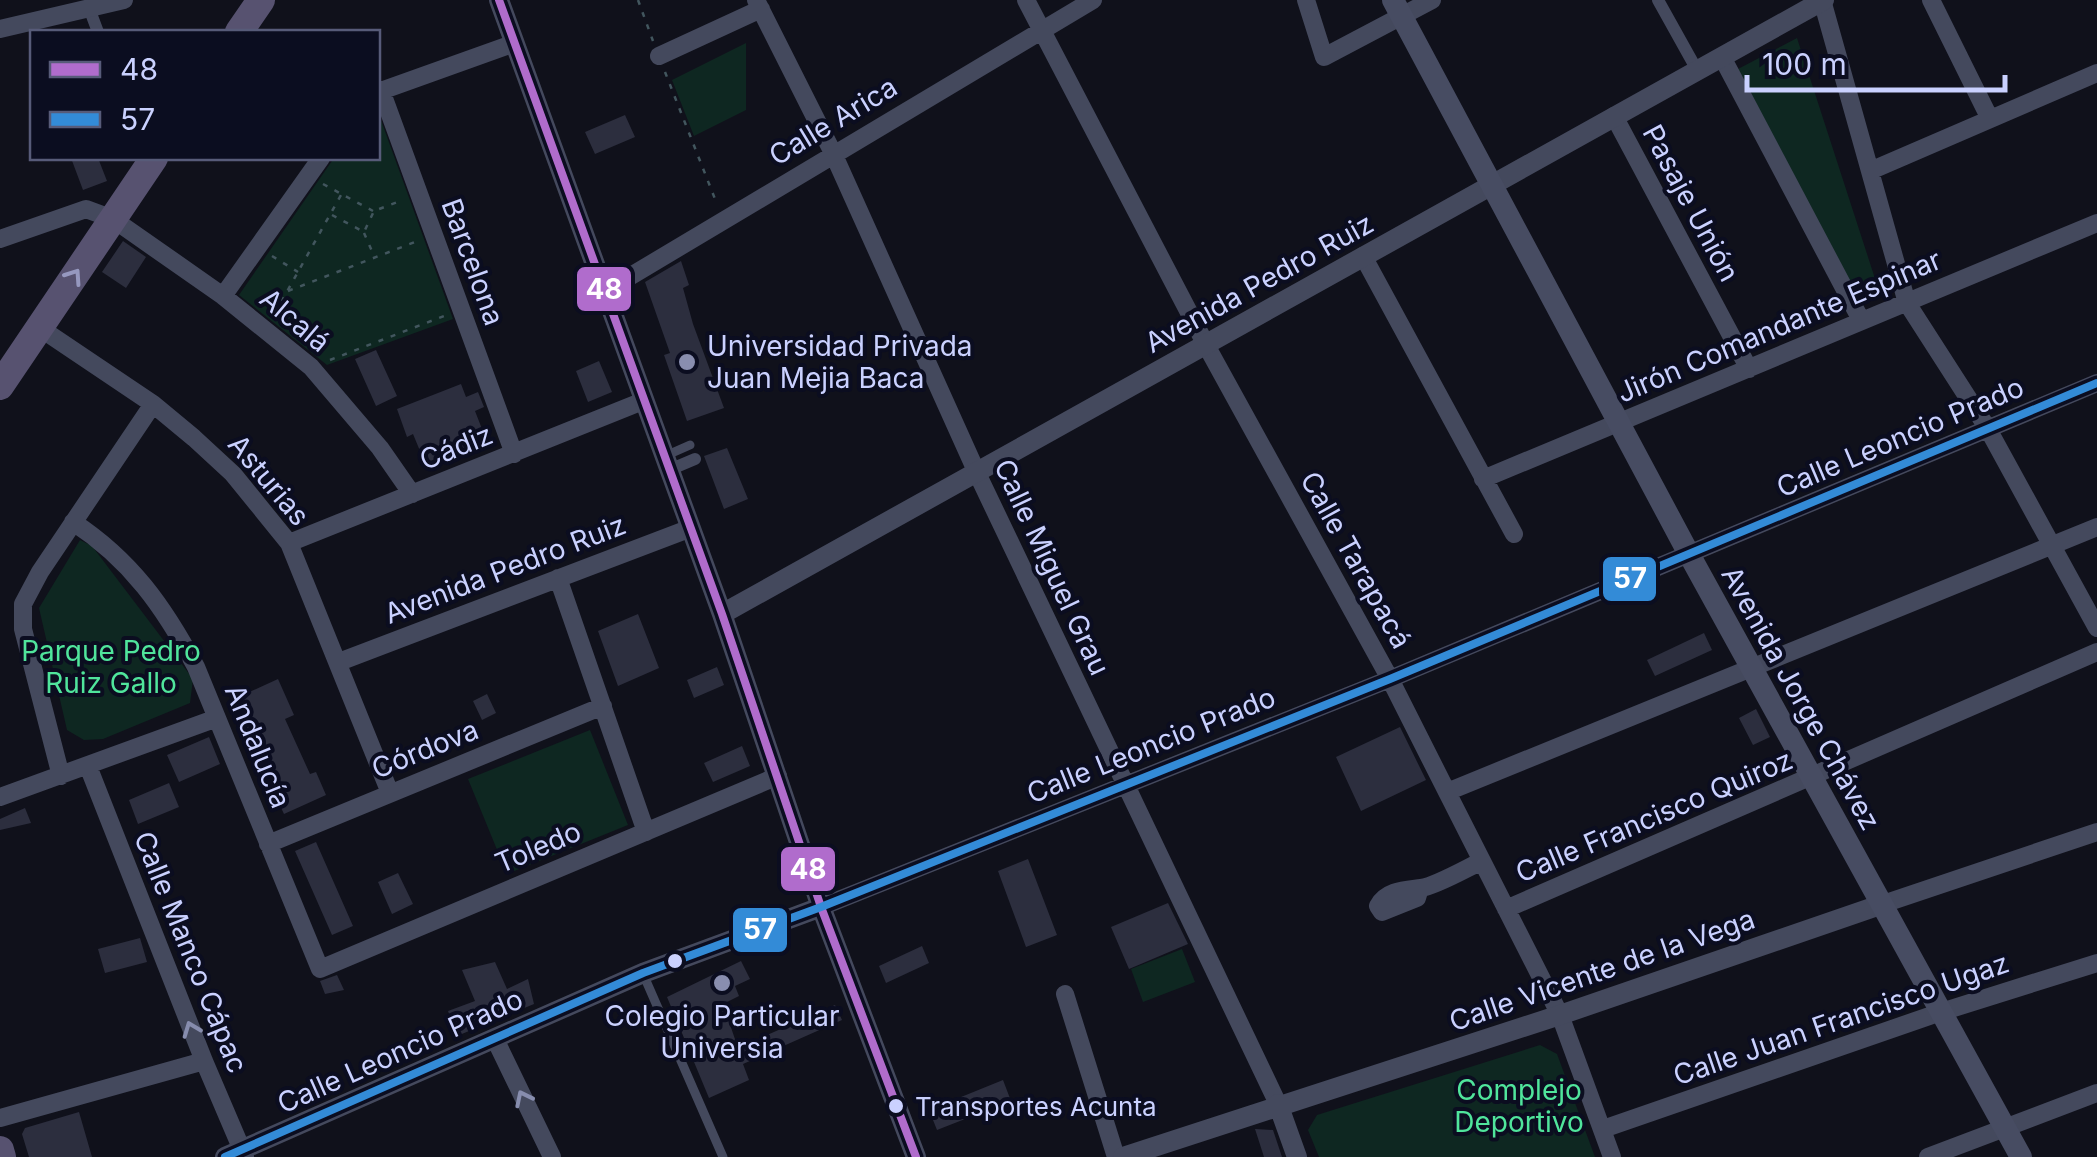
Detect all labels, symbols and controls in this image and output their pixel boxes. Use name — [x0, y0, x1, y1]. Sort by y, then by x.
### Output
legend — [30, 30, 380, 160]
scale bar — [1747, 30, 2004, 92]
text: 100 m — [1762, 46, 1847, 82]
text: 48 — [120, 51, 158, 87]
street label: Calle Arica — [763, 70, 903, 172]
text: 57 — [120, 101, 155, 137]
street label: Pasaje Unión — [1635, 119, 1747, 287]
street label: Barcelona — [434, 194, 512, 330]
street label: Avenida Pedro Ruiz — [1139, 206, 1379, 360]
street label: Jirón Comandante Espinar — [1612, 242, 1946, 410]
line badge: 48 — [575, 265, 633, 313]
one-way arrow — [62, 269, 81, 287]
text: 48 — [585, 272, 623, 306]
street label: Alcalá — [253, 281, 337, 359]
place label: Universidad Privada Juan Mejia Baca — [707, 329, 973, 395]
marker: Universidad Privada Juan Mejia Baca — [676, 351, 698, 373]
street label: Calle Leoncio Prado — [1771, 370, 2029, 504]
street label: Cádiz — [415, 417, 497, 477]
street label: Asturias — [221, 428, 317, 532]
street label: Calle Miguel Grau — [987, 454, 1117, 680]
street label: Calle Tarapacá — [1293, 466, 1419, 654]
street label: Avenida Pedro Ruiz — [380, 507, 630, 631]
line badge: 57 — [1601, 555, 1658, 603]
street label: Avenida Jorge Chávez — [1714, 560, 1888, 836]
text: 57 — [1613, 561, 1647, 595]
park label: Parque Pedro Ruiz Gallo — [21, 634, 201, 700]
street label: Andalucía — [218, 679, 298, 813]
street label: Calle Leoncio Prado — [1022, 680, 1280, 810]
street label: Córdova — [367, 712, 483, 786]
street label: Calle Francisco Quiroz — [1511, 742, 1797, 890]
street label: Toledo — [490, 814, 586, 880]
street label: Calle Manco Cápac — [127, 826, 255, 1078]
line badge: 48 — [779, 845, 837, 893]
text: 48 — [789, 852, 827, 886]
street label: Calle Vicente de la Vega — [1445, 902, 1759, 1038]
line badge: 57 — [731, 906, 789, 954]
text: 57 — [743, 912, 777, 946]
street label: Calle Juan Francisco Ugaz — [1669, 946, 2013, 1092]
unlabelled marker — [665, 951, 685, 971]
marker: Colegio Particular Universia — [711, 972, 733, 994]
street label: Calle Leoncio Prado — [272, 982, 528, 1120]
place label: Colegio Particular Universia — [604, 999, 840, 1065]
one-way arrow — [182, 1021, 202, 1038]
park label: Complejo Deportivo — [1454, 1073, 1584, 1139]
one-way arrow — [515, 1090, 535, 1108]
place label: Transportes Acunta — [915, 1091, 1157, 1122]
marker: Transportes Acunta — [886, 1096, 906, 1116]

